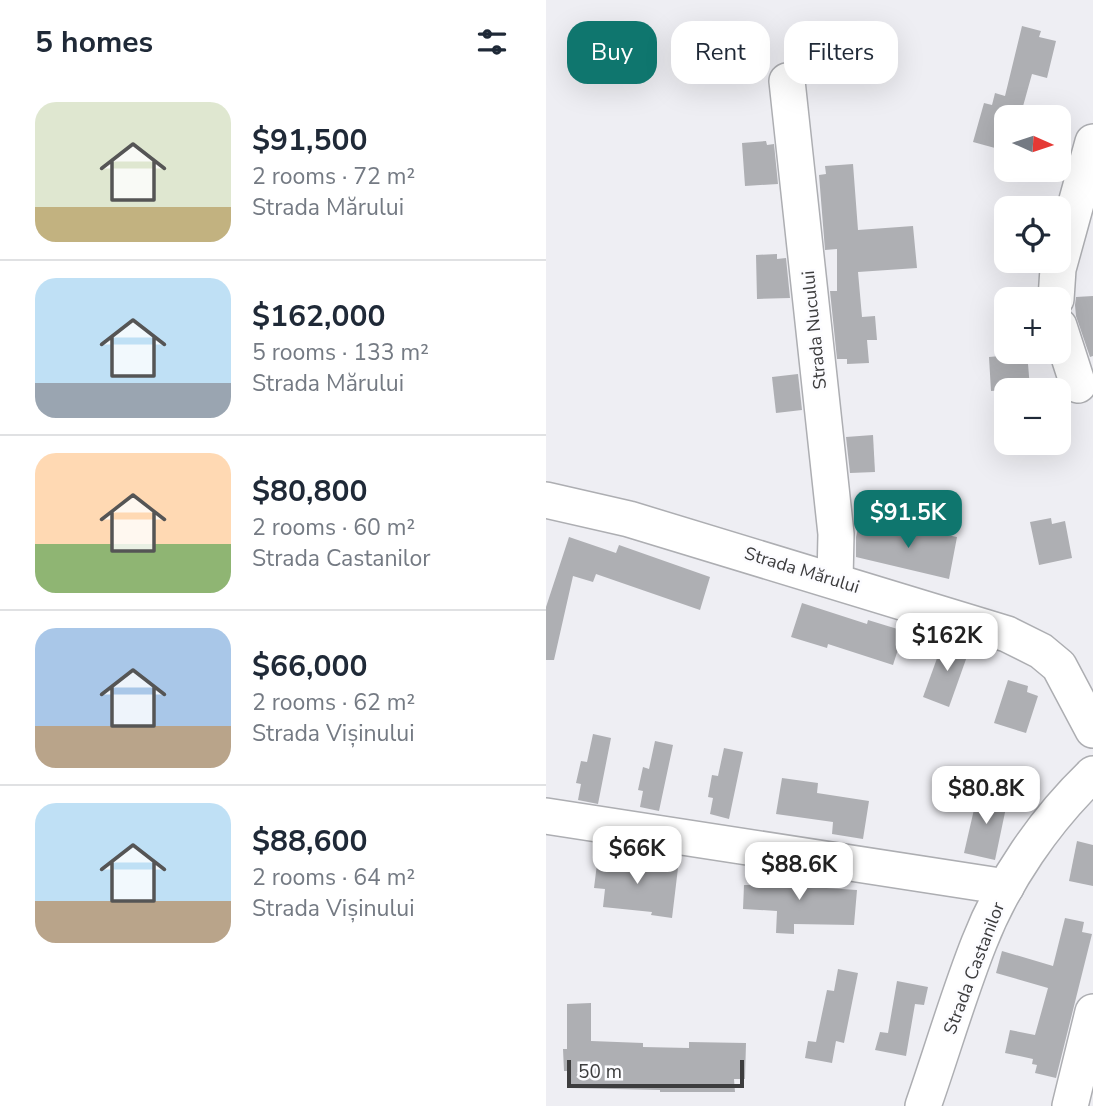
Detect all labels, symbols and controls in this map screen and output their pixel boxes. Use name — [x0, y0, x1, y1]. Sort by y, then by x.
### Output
chip: Buy — [567, 21, 657, 84]
chip: Rent — [671, 21, 770, 84]
chip: Filters — [784, 21, 898, 84]
text: 5 homes — [35, 22, 153, 63]
icon: filters — [473, 23, 511, 61]
north arrow — [994, 105, 1071, 182]
map controls — [994, 105, 1071, 455]
text: $91,500 — [252, 120, 367, 161]
icon: home — [91, 130, 175, 214]
text: 2 rooms · 72 m² — [252, 161, 415, 192]
text: Strada Mărului — [252, 192, 404, 223]
button: locate — [994, 196, 1071, 273]
street label: Strada Nucului — [796, 269, 832, 391]
button: + — [994, 287, 1071, 364]
text: $162,000 — [252, 296, 385, 337]
icon: home — [91, 306, 175, 390]
text: 5 rooms · 133 m² — [252, 337, 429, 368]
text: Strada Mărului — [252, 368, 404, 399]
button: − — [994, 378, 1071, 455]
text: $80,800 — [252, 471, 367, 512]
icon: home — [91, 481, 175, 565]
pin: $91.5K — [851, 490, 965, 550]
text: $91.5K — [870, 497, 946, 528]
text: 2 rooms · 60 m² — [252, 512, 415, 543]
street label: Strada Mărului — [742, 541, 862, 599]
text: Strada Castanilor — [252, 543, 431, 574]
pin: $162K — [898, 614, 996, 673]
text: $162K — [912, 620, 982, 651]
text: $66,000 — [252, 646, 367, 687]
icon: home — [91, 656, 175, 740]
text: 2 rooms · 62 m² — [252, 687, 415, 718]
text: Strada Vișinului — [252, 718, 415, 749]
pin: $80.8K — [929, 766, 1043, 826]
text: $80.8K — [948, 773, 1024, 804]
text: $88,600 — [252, 821, 367, 862]
pin: $66K — [596, 826, 678, 886]
icon: home — [91, 831, 175, 915]
text: $66K — [609, 833, 665, 864]
pin: $88.6K — [742, 842, 856, 902]
text: $88.6K — [761, 849, 837, 880]
text: 2 rooms · 64 m² — [252, 862, 415, 893]
text: Strada Vișinului — [252, 893, 415, 924]
street label: Strada Castanilor — [938, 898, 1010, 1038]
scale bar — [567, 1057, 744, 1089]
text: 50 m — [578, 1059, 622, 1085]

